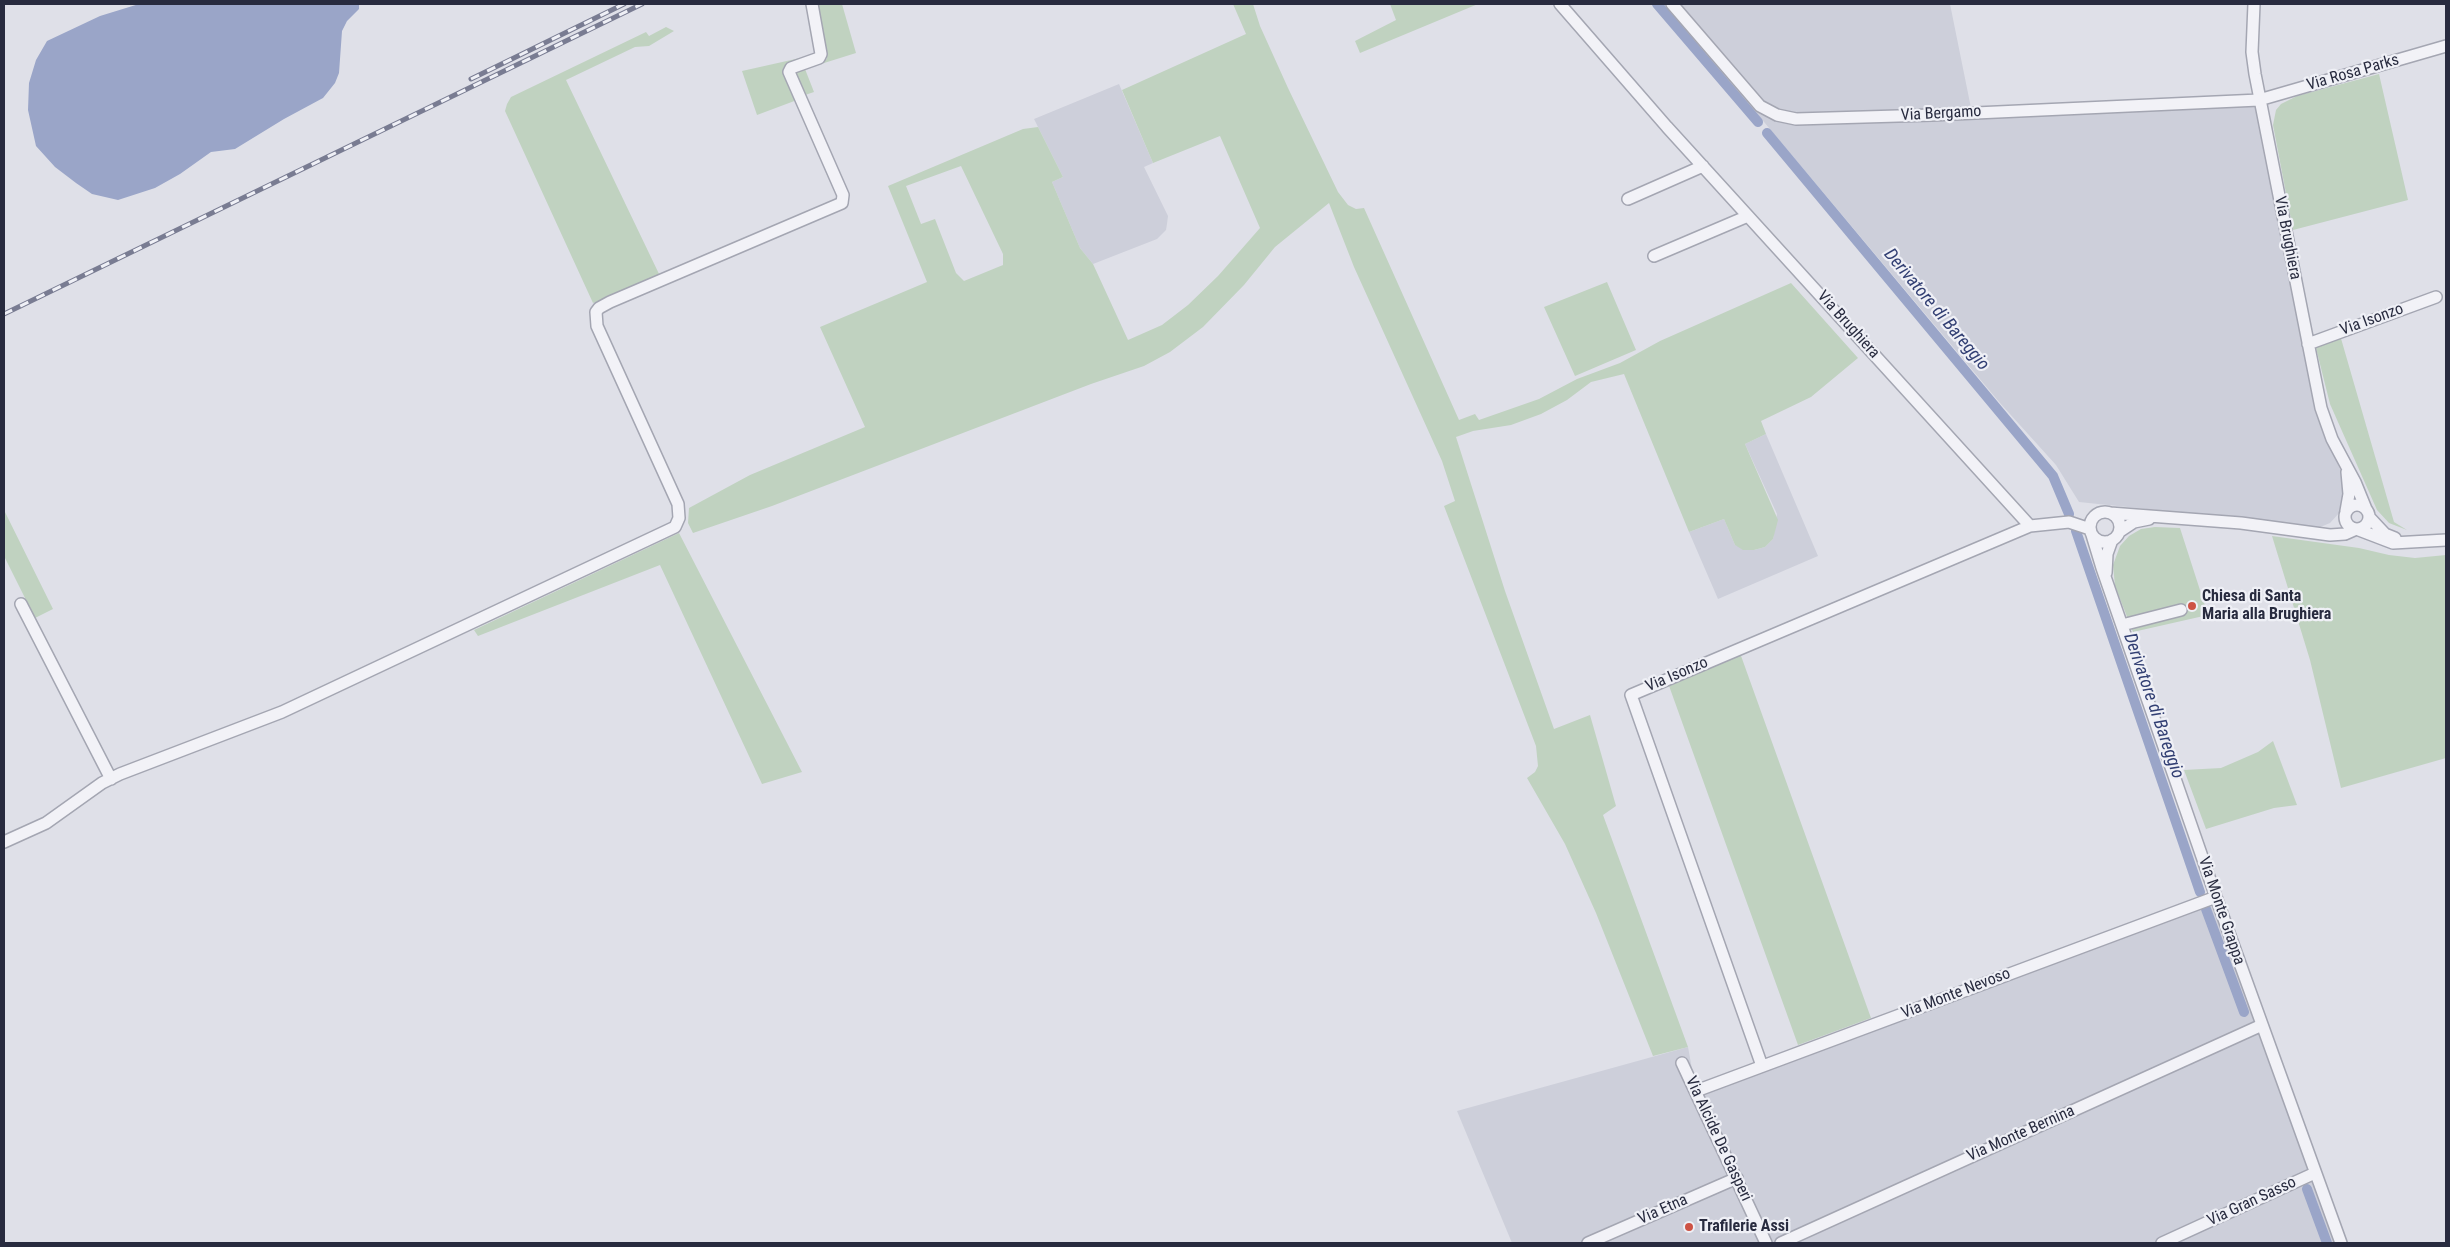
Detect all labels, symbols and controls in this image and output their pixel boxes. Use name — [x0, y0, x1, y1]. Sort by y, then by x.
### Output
street label: Via Rosa Parks — [2305, 51, 2401, 95]
street label: Via Bergamo — [1900, 102, 1982, 126]
street label: Via Brughiera — [2270, 195, 2304, 281]
water label: Derivatore di Bareggio — [1879, 245, 1993, 375]
street label: Via Brughiera — [1813, 287, 1883, 363]
street label: Via Isonzo — [2338, 300, 2406, 340]
place label: Chiesa di Santa Maria alla Brughiera — [2202, 587, 2331, 625]
marker: Chiesa di Santa Maria alla Brughiera — [2186, 600, 2198, 612]
water label: Derivatore di Bareggio — [2118, 630, 2188, 782]
street label: Via Isonzo — [1643, 653, 1711, 697]
street label: Via Monte Grappa — [2194, 855, 2248, 967]
street label: Via Monte Nevoso — [1899, 964, 2013, 1024]
street label: Via Alcide De Gasperi — [1681, 1073, 1755, 1205]
street label: Via Monte Bernina — [1964, 1102, 2078, 1166]
street label: Via Gran Sasso — [2205, 1173, 2299, 1231]
street label: Via Etna — [1635, 1191, 1691, 1229]
place label: Trafilerie Assi — [1699, 1217, 1789, 1237]
marker: Trafilerie Assi — [1683, 1221, 1695, 1233]

